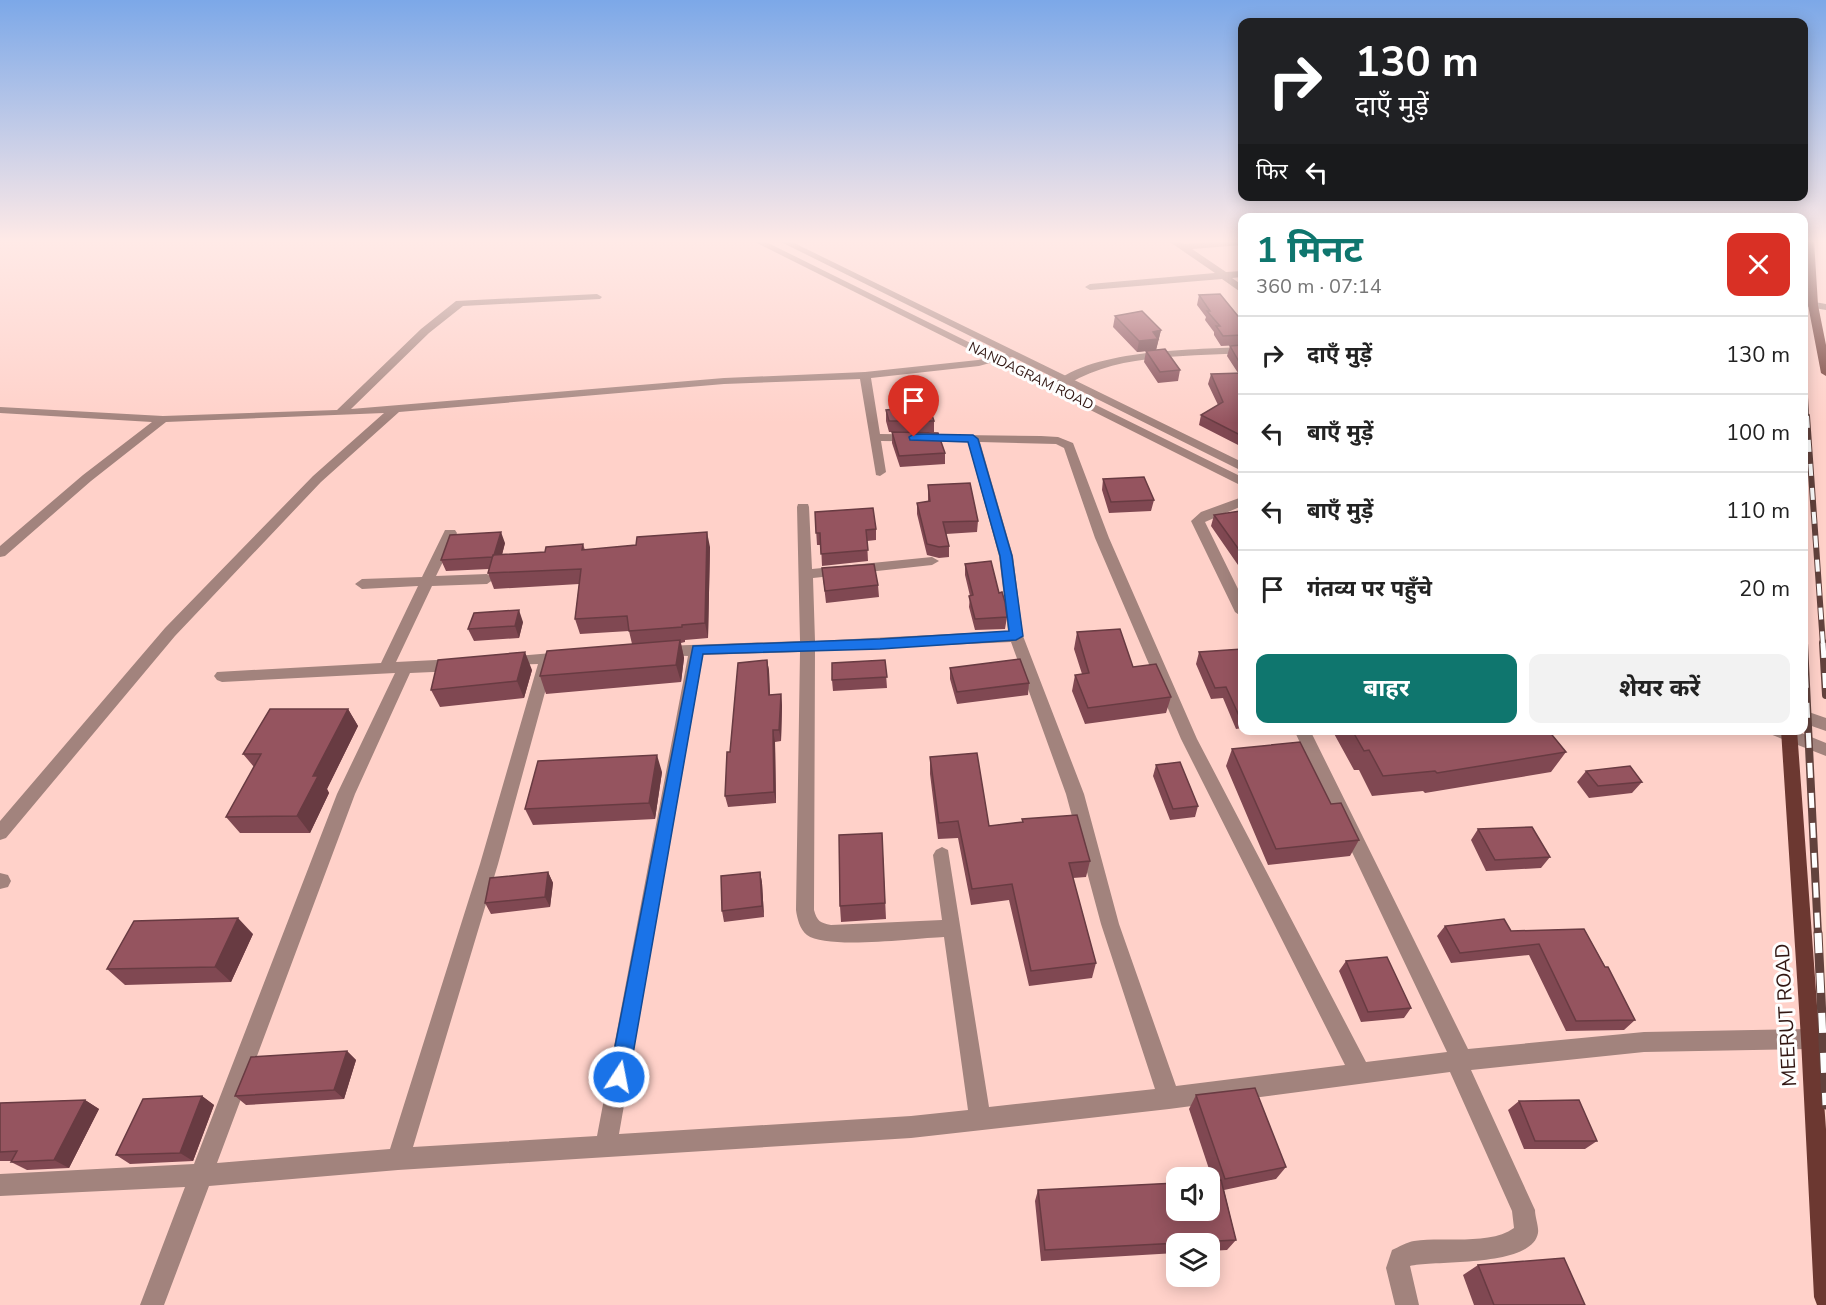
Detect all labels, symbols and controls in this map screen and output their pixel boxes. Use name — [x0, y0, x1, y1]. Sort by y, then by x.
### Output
text: 130 m — [1355, 34, 1479, 91]
icon: right — [1256, 42, 1334, 120]
text: दाएँ मुड़ें — [1355, 88, 1429, 125]
icon: left — [1300, 156, 1333, 189]
text: फिर — [1256, 157, 1288, 187]
text: 1 मिनट — [1256, 226, 1363, 275]
button: close — [1727, 233, 1790, 296]
text: 360 m · 07:14 — [1256, 273, 1382, 300]
street label: NANDAGRAM ROAD — [965, 337, 1097, 415]
icon: right — [1256, 339, 1289, 372]
text: दाएँ मुड़ें — [1307, 340, 1372, 370]
text: 130 m — [1726, 340, 1790, 370]
pin — [888, 375, 939, 437]
icon: arrive — [897, 384, 930, 417]
icon: left — [1256, 417, 1289, 450]
text: बाएँ मुड़ें — [1307, 418, 1373, 448]
text: 100 m — [1726, 418, 1790, 448]
icon: left — [1256, 495, 1289, 528]
text: बाएँ मुड़ें — [1307, 496, 1373, 526]
text: 110 m — [1726, 496, 1790, 526]
icon: arrive — [1256, 573, 1289, 606]
text: गंतव्य पर पहुँचे — [1307, 574, 1432, 604]
text: 20 m — [1739, 574, 1790, 604]
button: बाहर — [1256, 654, 1517, 723]
button: शेयर करें — [1529, 654, 1790, 723]
street label: MEERUT ROAD — [1769, 943, 1803, 1087]
position arrow — [587, 1045, 651, 1109]
map controls — [1166, 1167, 1220, 1287]
button: sound — [1166, 1167, 1220, 1221]
button: layers — [1166, 1233, 1220, 1287]

